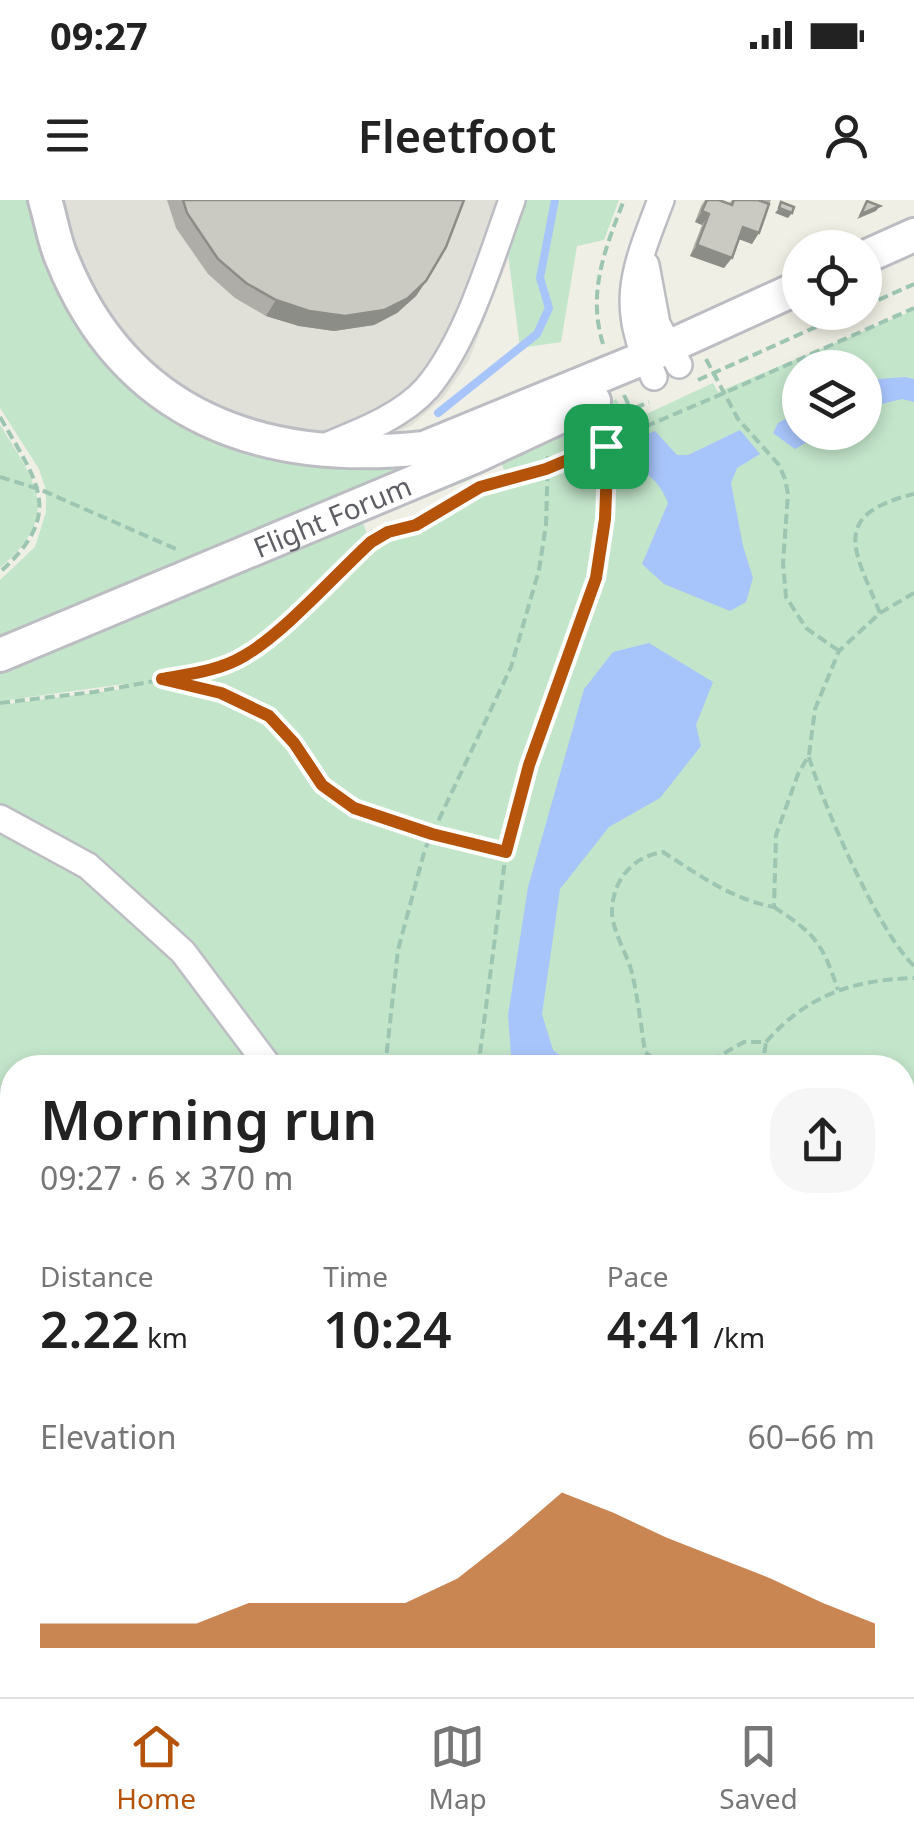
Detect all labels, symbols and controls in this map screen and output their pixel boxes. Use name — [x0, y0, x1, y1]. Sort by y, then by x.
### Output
text: 09:27 — [50, 9, 148, 61]
text: Fleetfoot — [358, 105, 556, 166]
icon: menu — [40, 108, 95, 163]
icon: person — [819, 108, 874, 163]
map controls — [782, 230, 882, 450]
button: locate — [782, 230, 882, 330]
button: layers — [782, 350, 882, 450]
pin — [564, 404, 649, 489]
icon: arrive — [579, 419, 634, 474]
street label: Flight Forum — [248, 466, 417, 566]
text: Morning run — [40, 1081, 377, 1156]
button: share — [770, 1088, 875, 1193]
text: 09:27 · 6 × 370 m — [40, 1156, 293, 1199]
text: Distance — [40, 1257, 153, 1295]
text: Time — [323, 1257, 388, 1295]
text: Pace — [607, 1257, 669, 1295]
text: 2.22 — [40, 1295, 140, 1363]
text: 10:24 — [323, 1295, 452, 1363]
text: 4:41 — [607, 1295, 706, 1363]
text: km — [140, 1318, 188, 1356]
text: /km — [706, 1318, 765, 1356]
text: Elevation — [40, 1415, 177, 1458]
text: 60–66 m — [748, 1415, 875, 1458]
tab: Home — [116, 1719, 196, 1817]
tab: Map — [428, 1719, 487, 1817]
tab: Saved — [719, 1719, 798, 1817]

